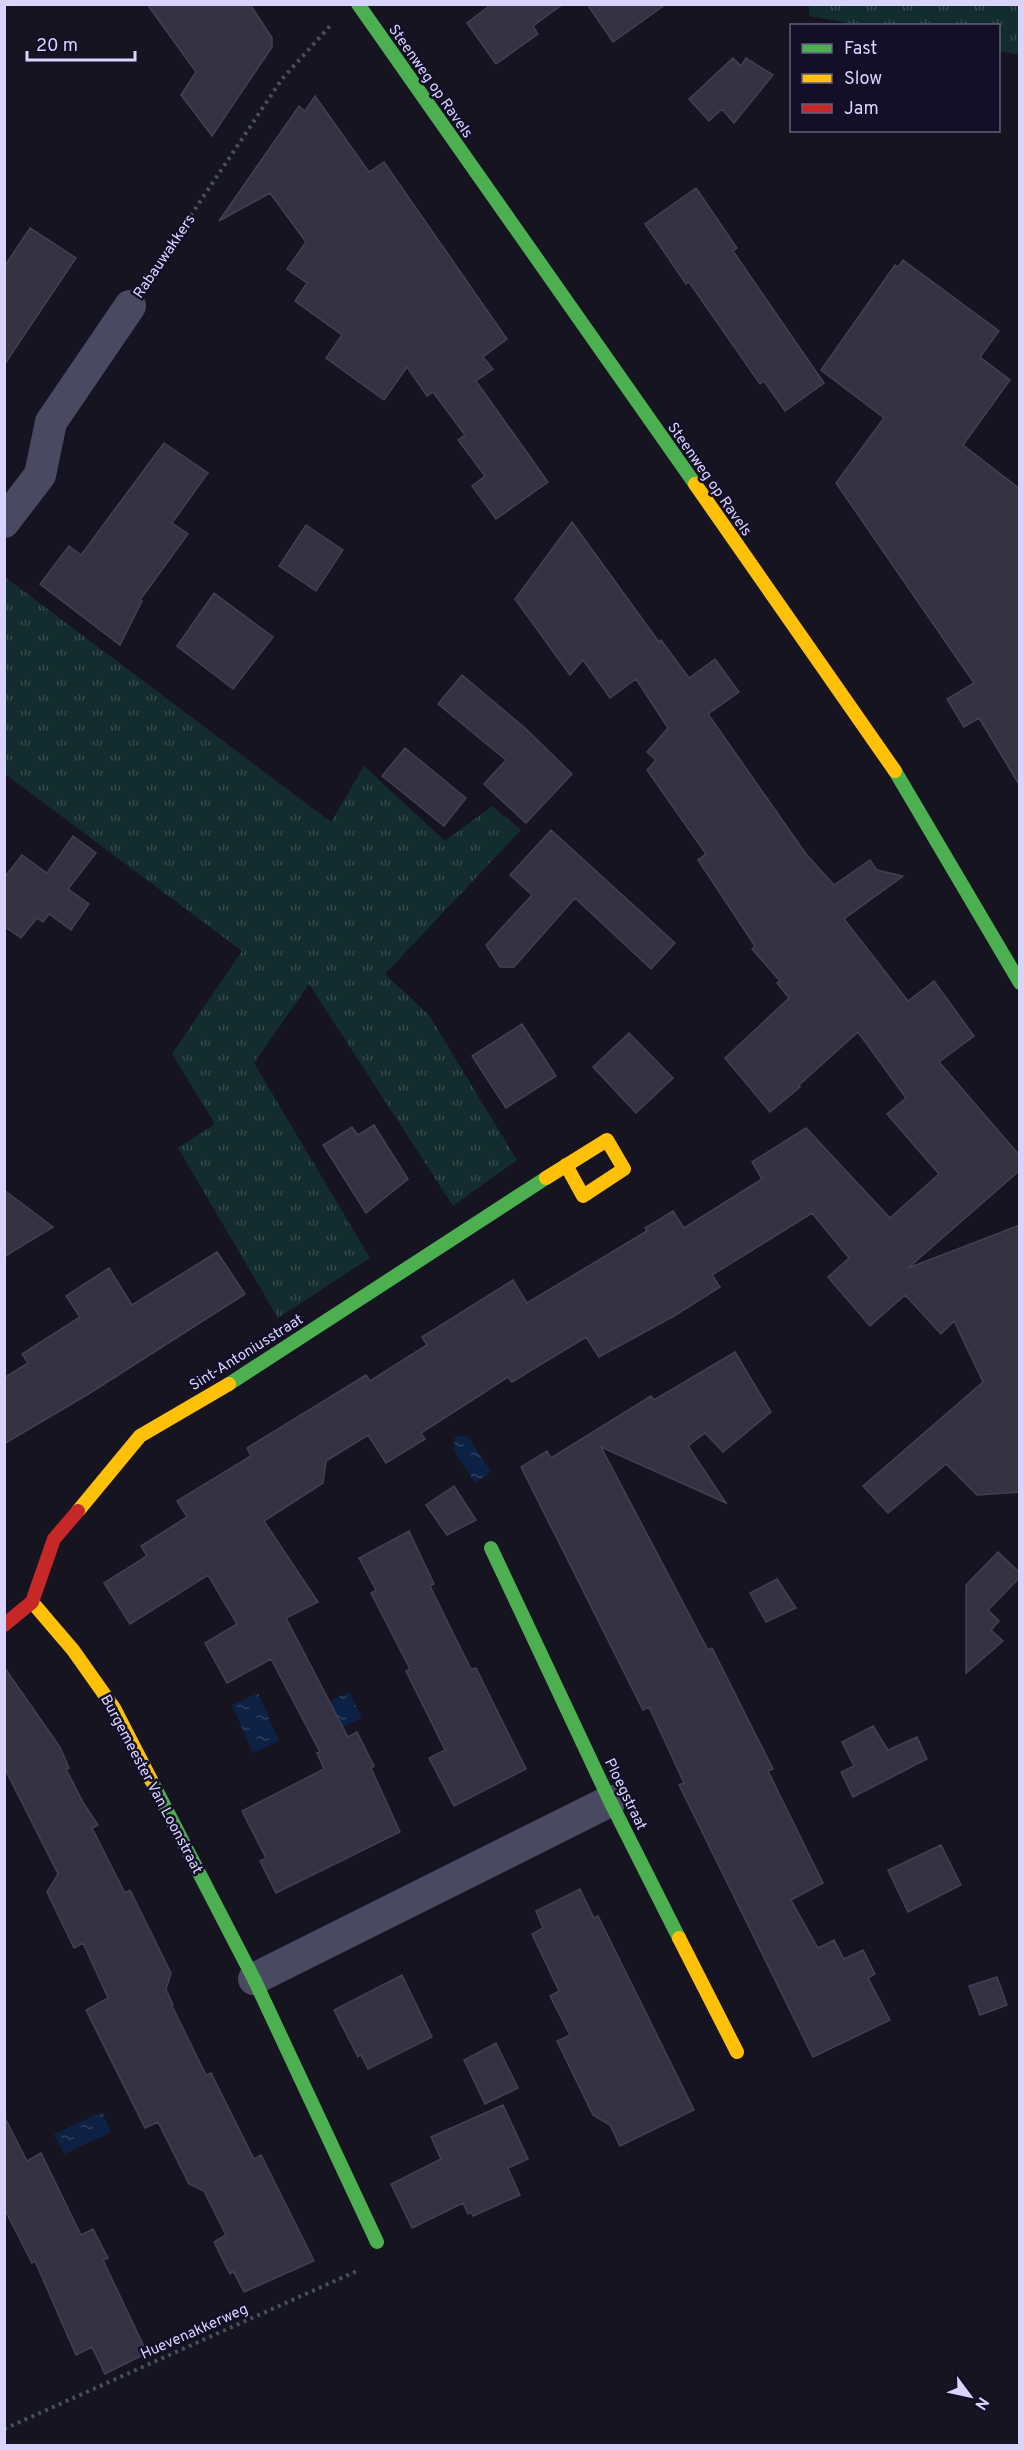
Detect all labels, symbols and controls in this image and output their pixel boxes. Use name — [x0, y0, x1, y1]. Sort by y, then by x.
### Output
street label: Steenweg op Ravels — [383, 21, 476, 142]
scale bar — [27, 24, 135, 62]
legend — [790, 24, 1000, 132]
text: 20 m — [36, 35, 78, 58]
text: Fast — [844, 38, 877, 61]
text: Slow — [844, 68, 882, 91]
text: Jam — [844, 98, 879, 121]
street label: Rabauwakkers — [130, 211, 200, 303]
street label: Steenweg op Ravels — [662, 419, 755, 540]
street label: Sint-Antoniusstraat — [186, 1311, 307, 1396]
street label: Burgemeester Van Loonstraat — [95, 1692, 206, 1878]
street label: Ploegstraat — [599, 1756, 650, 1834]
street label: Huevenakkerweg — [138, 2300, 251, 2365]
north arrow — [940, 2366, 1000, 2426]
text: N — [969, 2393, 992, 2413]

